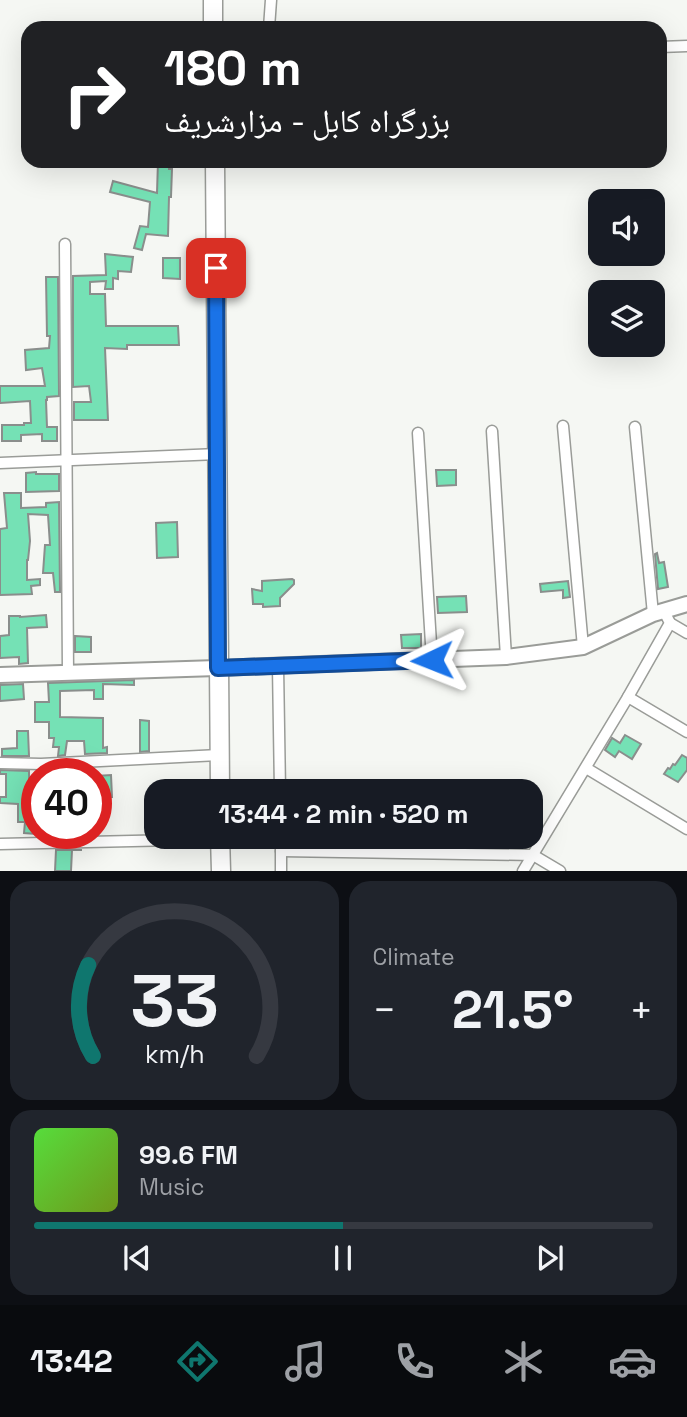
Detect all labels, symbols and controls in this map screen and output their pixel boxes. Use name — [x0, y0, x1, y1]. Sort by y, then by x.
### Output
text: 180 m — [164, 37, 302, 99]
icon: right — [49, 49, 140, 140]
text: بزرگراه کابل - مزارشریف — [164, 101, 450, 141]
map controls — [588, 189, 665, 357]
button: sound — [588, 189, 665, 266]
pin — [186, 238, 246, 298]
icon: arrive — [197, 249, 235, 287]
button: layers — [588, 280, 665, 357]
position arrow — [395, 623, 469, 697]
speed limit sign: 40 — [21, 758, 112, 849]
text: 13:44 · 2 min · 520 m — [219, 797, 468, 831]
text: Climate — [373, 942, 455, 972]
text: 33 — [130, 955, 219, 1048]
text: 21.5° — [452, 977, 574, 1043]
text: − — [373, 986, 396, 1034]
text: + — [629, 986, 653, 1034]
text: km/h — [144, 1038, 204, 1070]
text: 99.6 FM — [139, 1138, 238, 1172]
text: Music — [139, 1172, 204, 1202]
icon: previous — [118, 1239, 156, 1277]
icon: pause — [324, 1239, 362, 1277]
icon: next — [531, 1239, 569, 1277]
icon: directions — [173, 1337, 222, 1386]
icon: music — [281, 1337, 330, 1386]
icon: phone — [390, 1337, 439, 1386]
icon: climate — [499, 1337, 548, 1386]
icon: car — [608, 1337, 657, 1386]
text: 13:42 — [30, 1341, 113, 1381]

